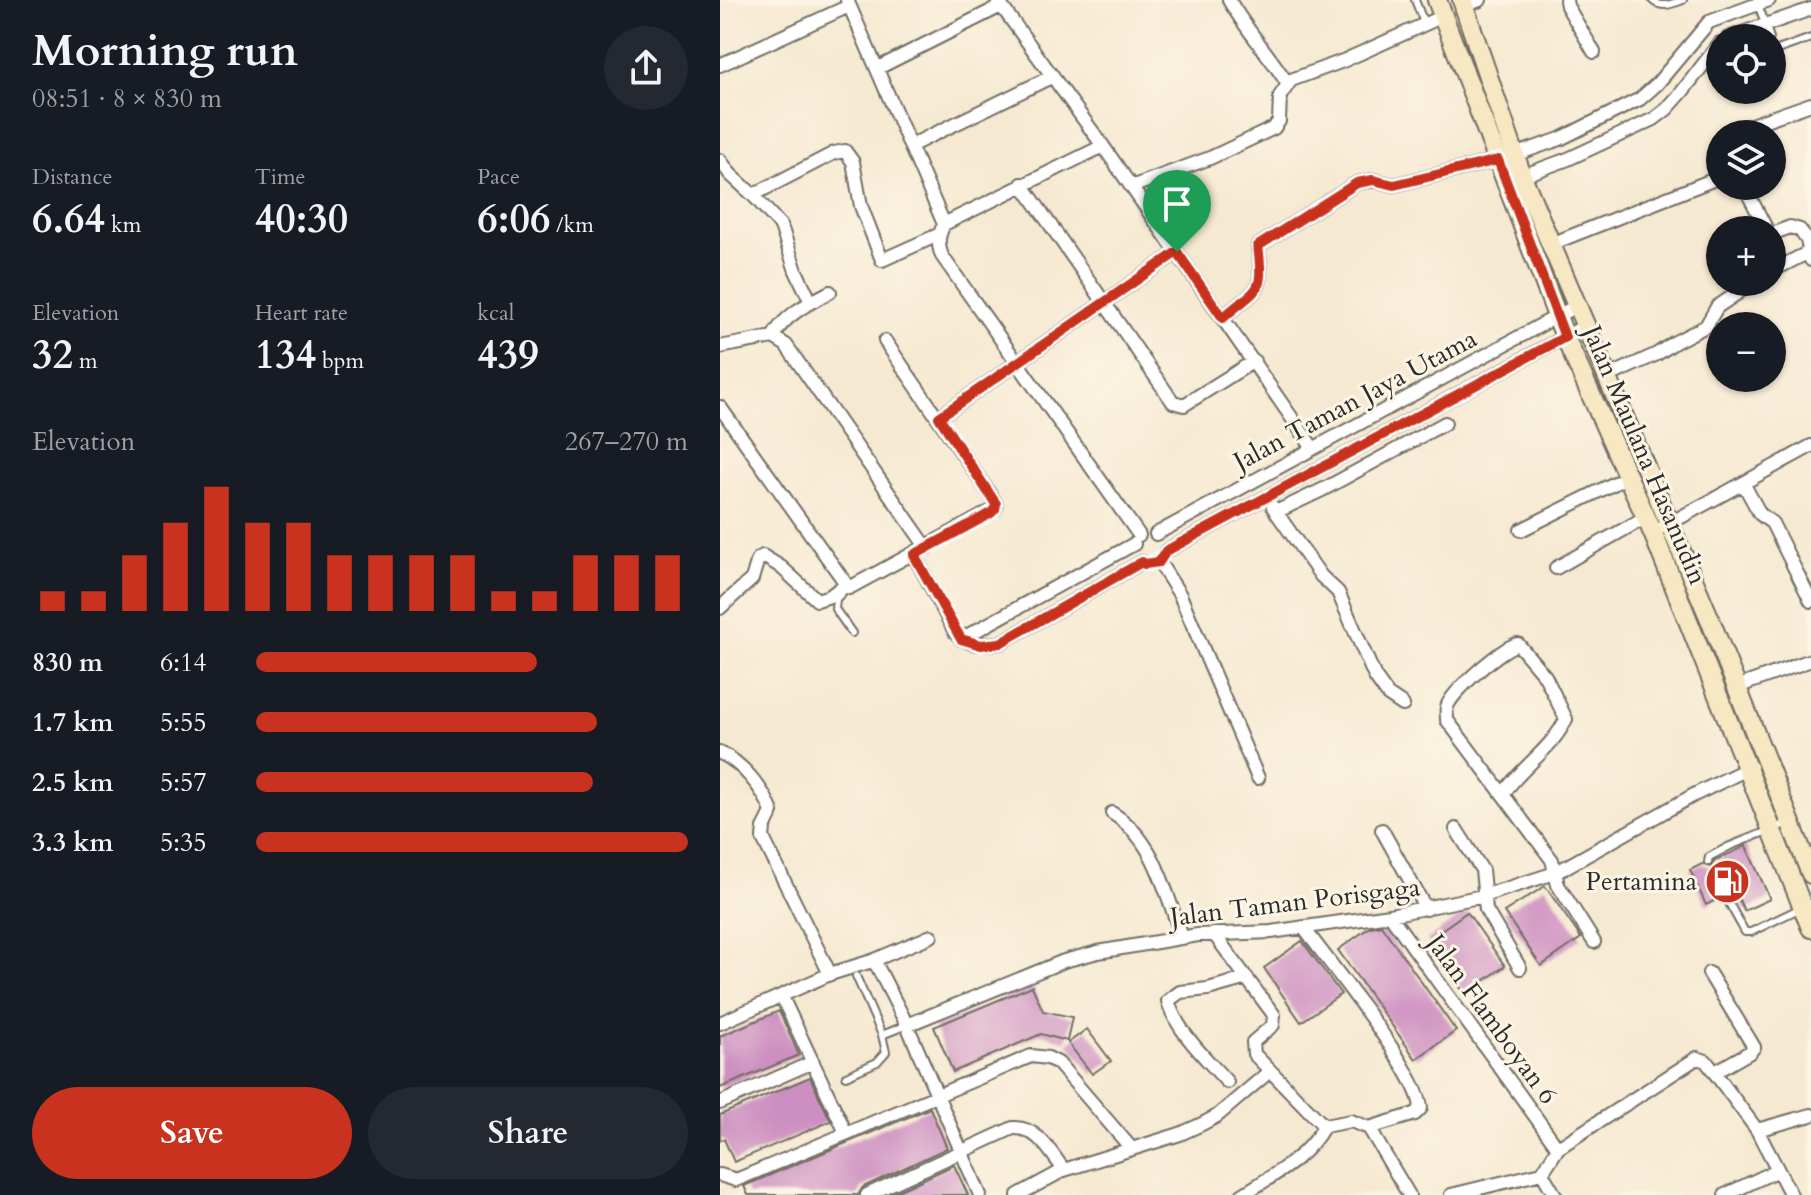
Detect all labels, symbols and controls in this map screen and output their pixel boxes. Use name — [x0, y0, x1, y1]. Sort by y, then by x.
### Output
text: Morning run — [32, 21, 298, 81]
map controls — [1706, 24, 1786, 392]
button: locate — [1706, 24, 1786, 104]
button: share — [604, 26, 688, 110]
text: 08:51 · 8 × 830 m — [32, 81, 222, 116]
button: layers — [1706, 120, 1786, 200]
text: Distance — [32, 162, 112, 192]
text: Time — [255, 162, 306, 192]
text: Pace — [477, 162, 520, 192]
pin — [1143, 170, 1211, 252]
icon: arrive — [1155, 182, 1199, 226]
text: 6.64 — [32, 192, 105, 247]
text: 40:30 — [255, 192, 348, 247]
text: 6:06 — [477, 192, 550, 247]
text: km — [105, 210, 141, 240]
text: /km — [550, 210, 594, 240]
button: + — [1706, 216, 1786, 296]
text: Elevation — [32, 298, 119, 328]
text: Heart rate — [255, 298, 348, 328]
text: kcal — [477, 298, 514, 328]
button: − — [1706, 312, 1786, 392]
street label: Jalan Maulana Hasanudin — [1573, 316, 1716, 590]
street label: Jalan Taman Jaya Utama — [1224, 321, 1483, 481]
text: 32 — [32, 328, 73, 383]
text: 134 — [255, 328, 316, 383]
text: 439 — [477, 328, 539, 383]
text: m — [73, 346, 98, 376]
text: bpm — [316, 346, 364, 376]
text: Elevation — [32, 424, 135, 459]
text: 267–270 m — [565, 424, 688, 459]
text: 830 m — [32, 645, 103, 680]
text: 6:14 — [160, 645, 207, 680]
text: 1.7 km — [32, 705, 113, 740]
text: 5:55 — [160, 705, 207, 740]
text: 2.5 km — [32, 765, 113, 800]
text: 5:57 — [160, 765, 207, 800]
text: 3.3 km — [32, 825, 113, 860]
text: 5:35 — [160, 825, 207, 860]
fuel station icon: Pertamina — [1704, 857, 1752, 905]
place label: Pertamina — [1586, 864, 1697, 899]
street label: Jalan Taman Porisgaga — [1164, 869, 1422, 935]
street label: Jalan Flamboyan 6 — [1416, 924, 1566, 1111]
button: Save — [32, 1087, 352, 1179]
button: Share — [368, 1087, 688, 1179]

